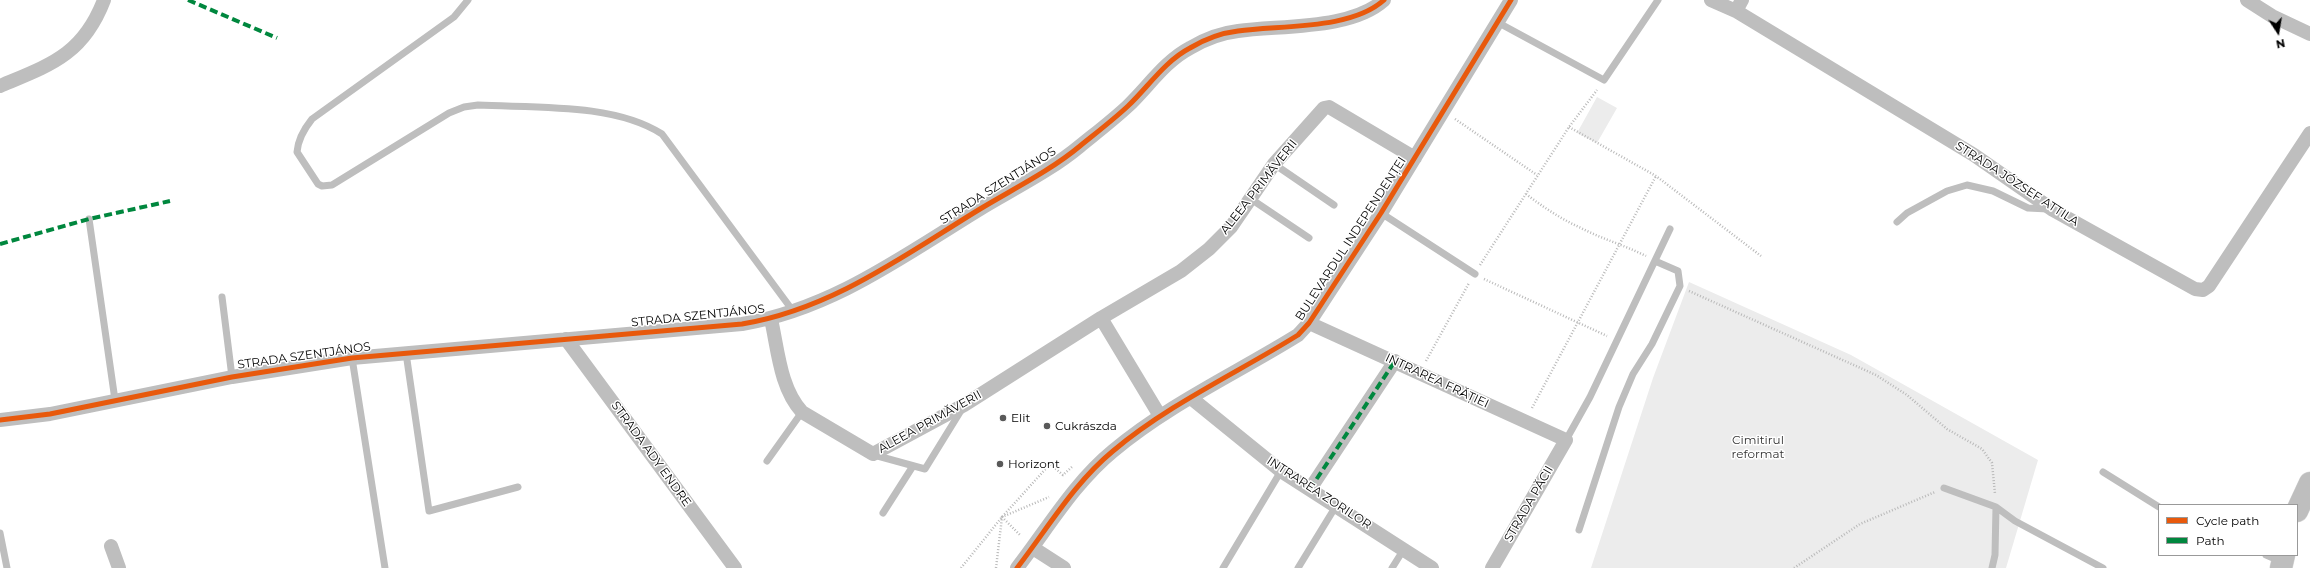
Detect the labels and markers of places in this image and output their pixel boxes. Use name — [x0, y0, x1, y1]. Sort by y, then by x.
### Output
place label: Elit — [1011, 411, 1030, 425]
marker: Elit — [998, 413, 1008, 423]
place label: Cukrászda — [1055, 419, 1117, 433]
marker: Cukrászda — [1042, 421, 1052, 431]
place label: Horizont — [1008, 457, 1060, 471]
marker: Horizont — [995, 459, 1005, 469]

